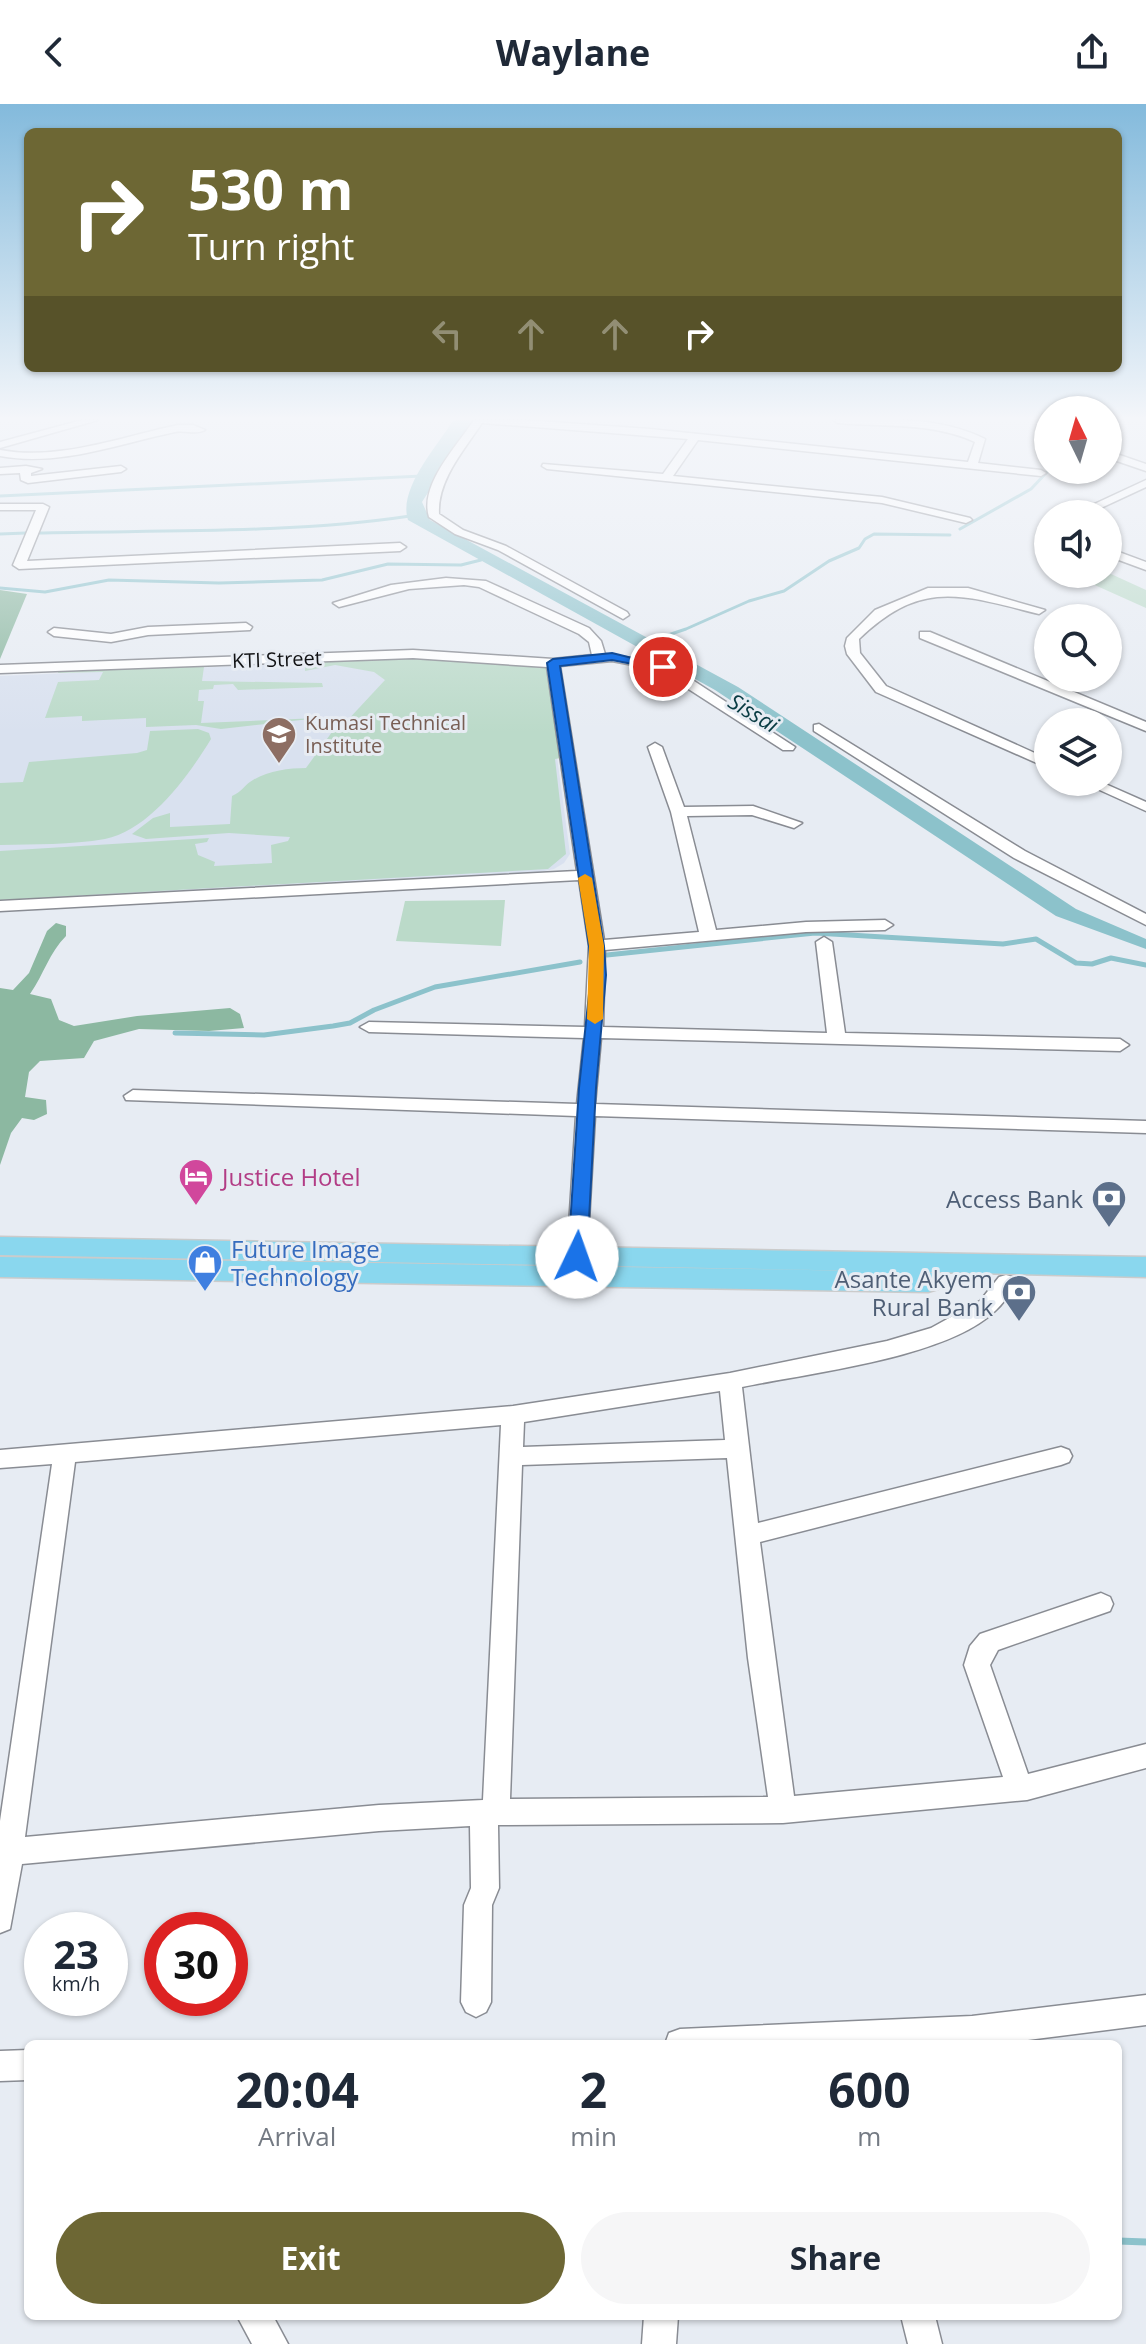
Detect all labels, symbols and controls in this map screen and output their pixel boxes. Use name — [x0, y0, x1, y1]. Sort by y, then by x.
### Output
text: Waylane — [496, 28, 650, 77]
icon: back — [32, 30, 76, 74]
icon: share — [1070, 30, 1114, 74]
text: 530 m — [188, 150, 354, 226]
icon: right — [56, 160, 160, 264]
text: Turn right — [188, 222, 354, 271]
icon: left — [425, 312, 469, 356]
icon: ahead — [509, 312, 553, 356]
icon: ahead — [593, 312, 637, 356]
icon: right — [677, 312, 721, 356]
north arrow — [1034, 396, 1122, 484]
map controls — [1034, 396, 1122, 796]
button: sound — [1034, 500, 1122, 588]
button: search — [1034, 604, 1122, 692]
pin — [629, 633, 697, 701]
street label: KTI Street — [232, 644, 322, 674]
icon: arrive — [641, 645, 685, 689]
water label: Sissai — [723, 685, 785, 739]
button: layers — [1034, 708, 1122, 796]
place label: Kumasi Technical Institute — [305, 709, 466, 759]
school or university icon: Kumasi Technical Institute — [260, 715, 298, 765]
hotel icon: Justice Hotel — [177, 1157, 215, 1207]
place label: Justice Hotel — [220, 1160, 361, 1193]
bank icon: Access Bank — [1090, 1179, 1128, 1229]
place label: Access Bank — [946, 1182, 1083, 1215]
position arrow — [535, 1215, 619, 1299]
place label: Future Image Technology — [231, 1232, 380, 1293]
shop icon: Future Image Technology — [186, 1243, 224, 1293]
place label: Asante Akyem Rural Bank — [835, 1262, 993, 1323]
bank icon: Asante Akyem Rural Bank — [1000, 1273, 1038, 1323]
speed limit sign: 30 — [144, 1912, 248, 2016]
text: 23 — [53, 1926, 99, 1981]
text: km/h — [52, 1970, 100, 1997]
text: 20:04 — [235, 2057, 359, 2122]
text: 2 — [580, 2057, 607, 2122]
text: 600 — [828, 2057, 911, 2122]
text: Arrival — [258, 2118, 336, 2154]
text: min — [570, 2118, 617, 2154]
text: m — [857, 2118, 881, 2154]
button: Exit — [56, 2212, 565, 2304]
button: Share — [581, 2212, 1090, 2304]

